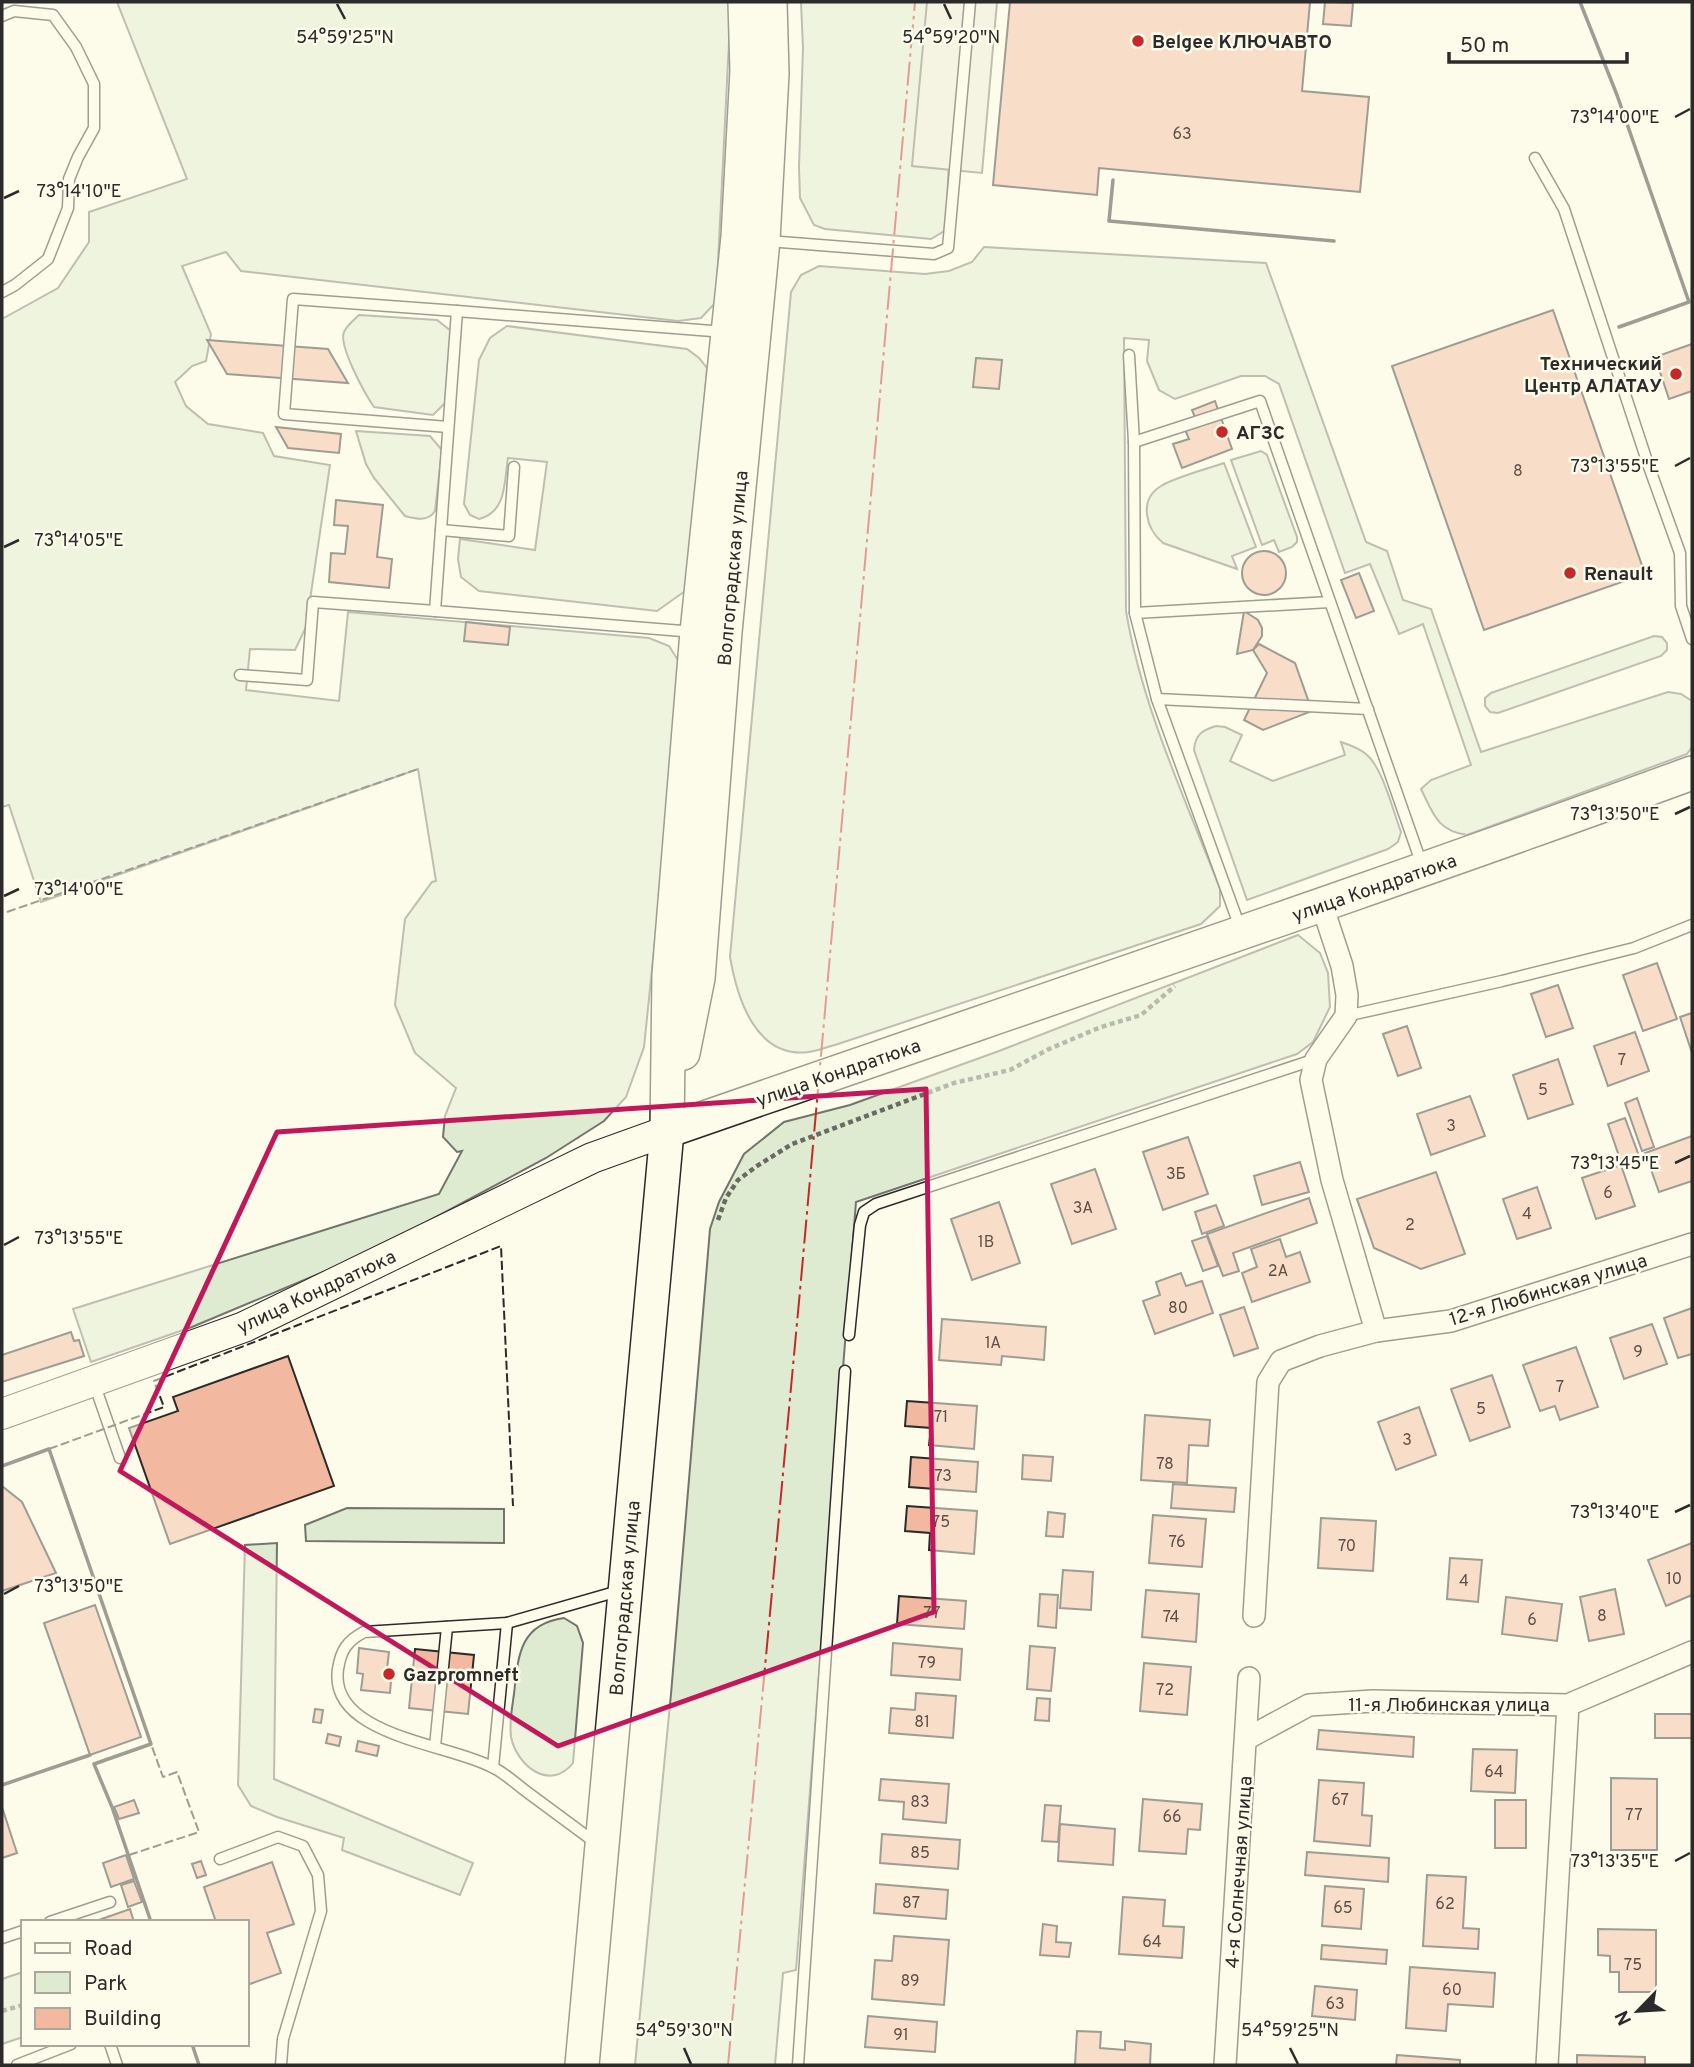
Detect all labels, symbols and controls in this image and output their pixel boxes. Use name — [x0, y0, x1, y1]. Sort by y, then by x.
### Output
scale bar — [1449, 21, 1628, 65]
text: 54°59'25"N — [296, 27, 394, 50]
text: 54°59'20"N — [902, 27, 1000, 50]
place label: Belgee КЛЮЧАВТО — [1152, 31, 1332, 55]
marker: Belgee КЛЮЧАВТО — [1130, 33, 1146, 49]
text: 50 m — [1460, 33, 1509, 60]
text: 73°14'00"E — [1570, 107, 1660, 130]
house number: 63 — [1172, 125, 1192, 145]
text: 73°14'10"E — [36, 181, 122, 204]
place label: Технический Центр АЛАТАУ — [1524, 353, 1662, 399]
marker: Технический Центр АЛАТАУ — [1668, 366, 1684, 382]
place label: АГЗС — [1236, 422, 1285, 446]
marker: АГЗС — [1214, 424, 1230, 440]
text: 73°13'55"E — [1570, 456, 1660, 479]
house number: 8 — [1513, 462, 1523, 482]
street label: Волгоградская улица — [714, 470, 754, 667]
text: 73°14'05"E — [34, 530, 124, 553]
place label: Renault — [1584, 563, 1653, 587]
marker: Renault — [1562, 565, 1578, 581]
text: 73°13'50"E — [1570, 804, 1660, 827]
street label: улица Кондратюка — [1289, 849, 1460, 928]
text: 73°14'00"E — [34, 879, 124, 902]
street label: улица Кондратюка — [753, 1034, 924, 1113]
house number: 7 — [1618, 1051, 1626, 1071]
house number: 5 — [1538, 1081, 1548, 1101]
house number: 3 — [1446, 1117, 1456, 1137]
text: 73°13'45"E — [1570, 1153, 1660, 1176]
house number: 3Б — [1166, 1165, 1186, 1185]
house number: 6 — [1603, 1184, 1613, 1204]
house number: 3А — [1073, 1199, 1093, 1219]
house number: 4 — [1522, 1205, 1532, 1225]
house number: 2 — [1405, 1216, 1415, 1236]
text: 73°13'55"E — [34, 1228, 124, 1251]
house number: 1В — [978, 1233, 994, 1253]
street label: улица Кондратюка — [234, 1245, 400, 1340]
street label: 12-я Любинская улица — [1447, 1249, 1650, 1332]
house number: 2А — [1268, 1262, 1288, 1282]
house number: 80 — [1168, 1299, 1188, 1319]
house number: 1А — [985, 1334, 1001, 1354]
house number: 9 — [1633, 1343, 1643, 1363]
house number: 7 — [1556, 1378, 1564, 1398]
house number: 5 — [1476, 1400, 1486, 1420]
house number: 71 — [934, 1408, 948, 1428]
house number: 3 — [1402, 1431, 1412, 1451]
house number: 78 — [1156, 1455, 1174, 1475]
house number: 73 — [934, 1467, 952, 1487]
street label: Волгоградская улица — [606, 1500, 646, 1697]
text: 73°13'40"E — [1570, 1502, 1660, 1525]
house number: 75 — [932, 1513, 950, 1533]
house number: 76 — [1168, 1533, 1186, 1553]
house number: 70 — [1338, 1537, 1356, 1557]
house number: 10 — [1666, 1570, 1682, 1590]
house number: 4 — [1459, 1572, 1469, 1592]
text: 73°13'50"E — [34, 1576, 124, 1599]
house number: 77 — [923, 1604, 941, 1624]
house number: 8 — [1597, 1607, 1607, 1627]
house number: 74 — [1163, 1608, 1179, 1628]
house number: 6 — [1527, 1611, 1537, 1631]
house number: 79 — [918, 1654, 936, 1674]
place label: Gazpromneft — [403, 1664, 519, 1688]
marker: Gazpromneft — [381, 1666, 397, 1682]
house number: 72 — [1156, 1681, 1174, 1701]
street label: 11-я Любинская улица — [1348, 1694, 1550, 1718]
house number: 81 — [914, 1713, 930, 1733]
house number: 64 — [1484, 1763, 1504, 1783]
street label: 4-я Солнечная улица — [1221, 1775, 1259, 1969]
house number: 67 — [1331, 1791, 1349, 1811]
house number: 83 — [910, 1793, 930, 1813]
house number: 77 — [1625, 1806, 1643, 1826]
house number: 66 — [1162, 1808, 1182, 1828]
house number: 85 — [910, 1844, 930, 1864]
text: 73°13'35"E — [1571, 1851, 1659, 1874]
house number: 87 — [902, 1894, 920, 1914]
house number: 62 — [1435, 1895, 1455, 1915]
house number: 65 — [1333, 1899, 1353, 1919]
legend — [21, 1920, 248, 2046]
house number: 64 — [1142, 1933, 1162, 1953]
text: Road — [84, 1936, 133, 1963]
house number: 75 — [1624, 1956, 1642, 1976]
text: Park — [84, 1971, 127, 1998]
house number: 89 — [900, 1972, 920, 1992]
north arrow — [1603, 1976, 1673, 2046]
house number: 60 — [1442, 1981, 1462, 2001]
house number: 63 — [1325, 1995, 1345, 2015]
text: Building — [84, 2006, 162, 2033]
text: N — [1611, 2006, 1638, 2029]
text: 54°59'30"N — [635, 2020, 733, 2043]
text: 54°59'25"N — [1241, 2020, 1339, 2043]
house number: 91 — [893, 2026, 909, 2046]

